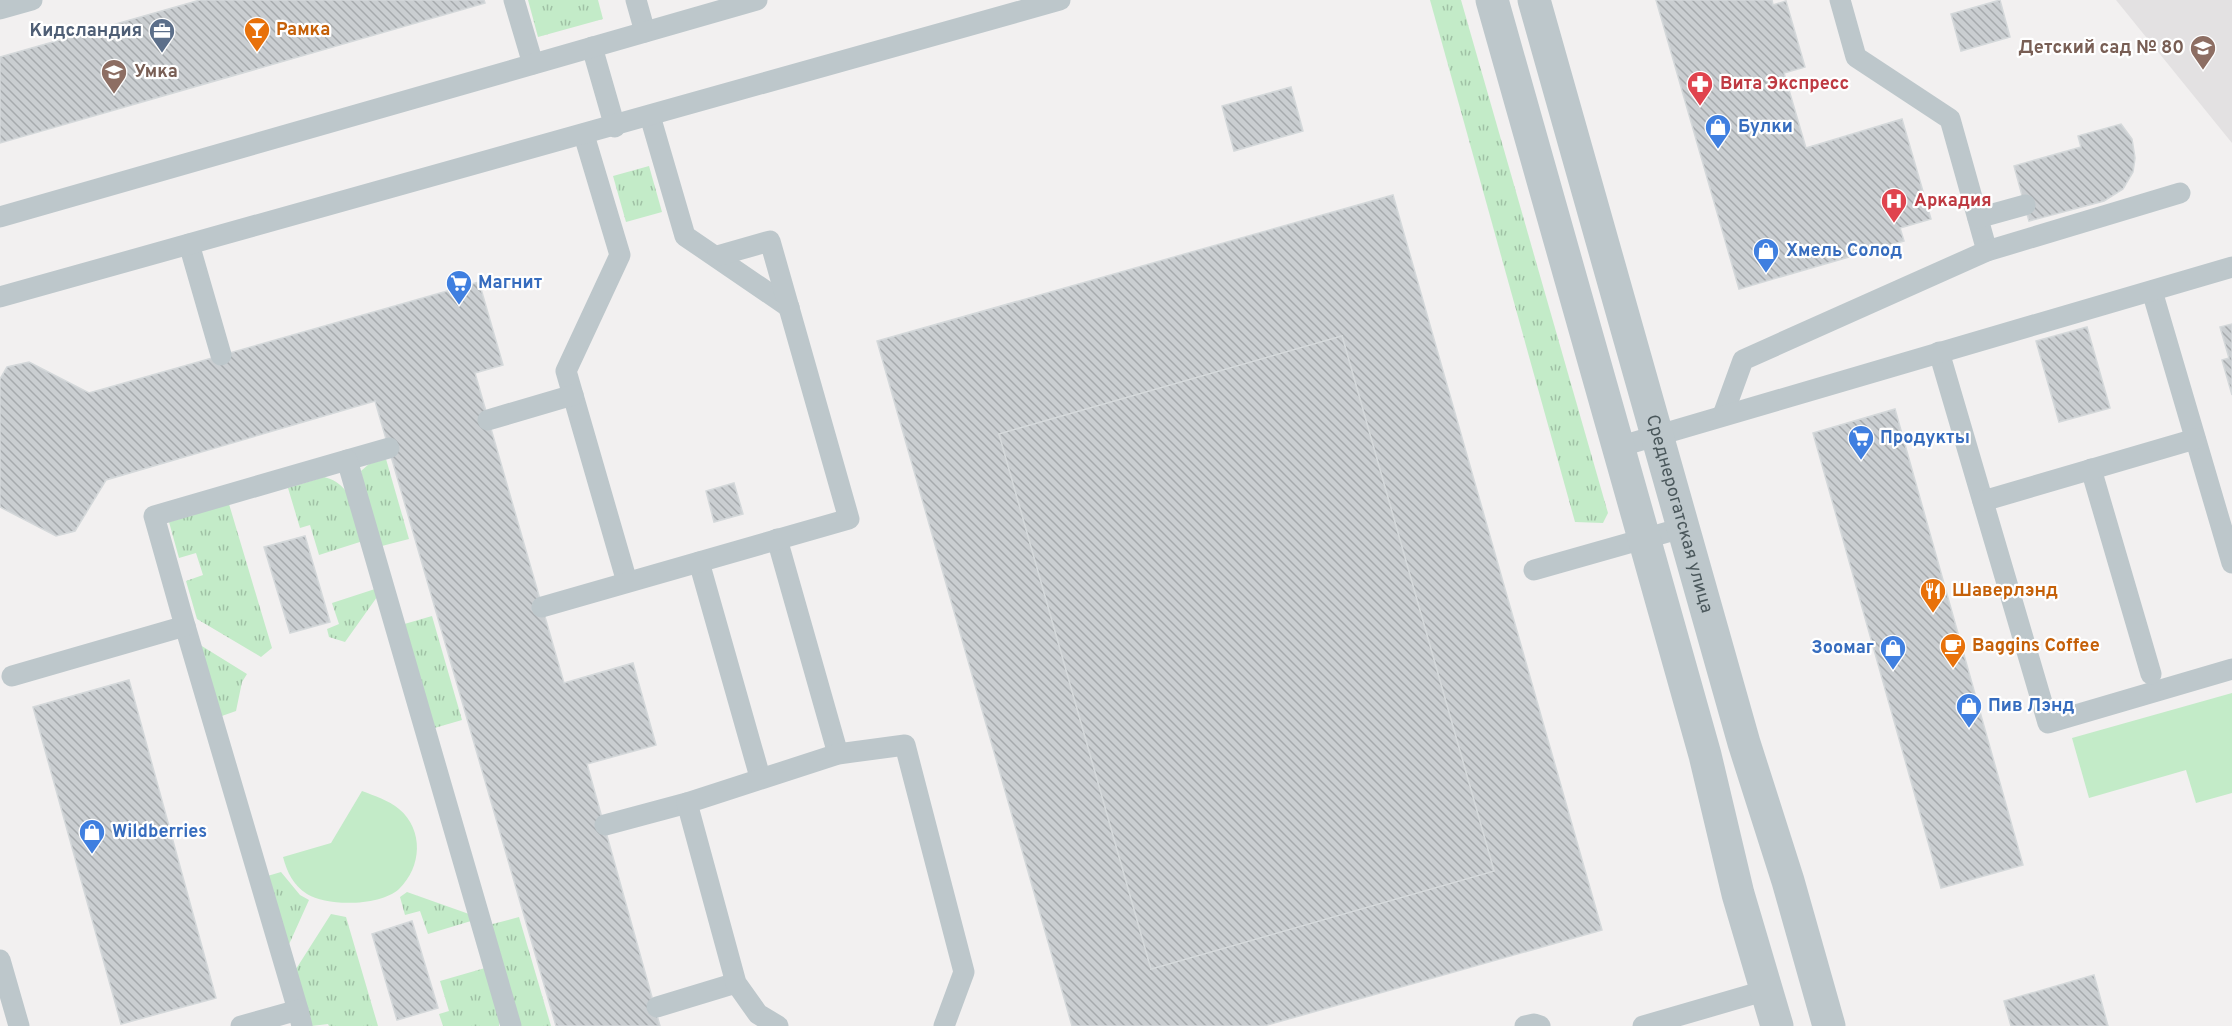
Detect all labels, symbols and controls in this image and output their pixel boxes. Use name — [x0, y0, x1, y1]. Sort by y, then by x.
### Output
bar icon: Рамка — [242, 15, 272, 53]
office icon: Кидсландия — [147, 16, 177, 54]
place label: Рамка — [276, 19, 330, 42]
place label: Кидсландия — [30, 20, 142, 43]
school or university icon: Детский сад № 80 — [2188, 33, 2218, 71]
place label: Детский сад № 80 — [2018, 37, 2184, 60]
school or university icon: Умка — [99, 57, 129, 95]
place label: Умка — [134, 61, 178, 84]
pharmacy icon: Вита Экспресс — [1685, 69, 1715, 107]
place label: Вита Экспресс — [1720, 73, 1849, 96]
shop icon: Булки — [1703, 112, 1733, 150]
place label: Булки — [1738, 116, 1793, 139]
hospital icon: Аркадия — [1879, 186, 1909, 224]
place label: Аркадия — [1914, 190, 1992, 213]
shop icon: Хмель Солод — [1751, 236, 1781, 274]
place label: Хмель Солод — [1786, 240, 1902, 263]
supermarket icon: Магнит — [444, 268, 474, 306]
place label: Магнит — [478, 272, 543, 295]
street label: Среднерогатская улица — [1640, 412, 1718, 616]
supermarket icon: Продукты — [1846, 423, 1876, 461]
place label: Продукты — [1880, 427, 1970, 450]
restaurant icon: Шаверлэнд — [1918, 576, 1948, 614]
place label: Шаверлэнд — [1952, 580, 2058, 603]
cafe icon: Baggins Coffee — [1938, 631, 1968, 669]
shop icon: Зоомаг — [1878, 633, 1908, 671]
place label: Baggins Coffee — [1972, 635, 2100, 658]
place label: Зоомаг — [1811, 637, 1874, 660]
shop icon: Пив Лэнд — [1954, 691, 1984, 729]
place label: Пив Лэнд — [1988, 695, 2074, 718]
shop icon: Wildberries — [77, 817, 107, 855]
place label: Wildberries — [112, 821, 207, 844]

